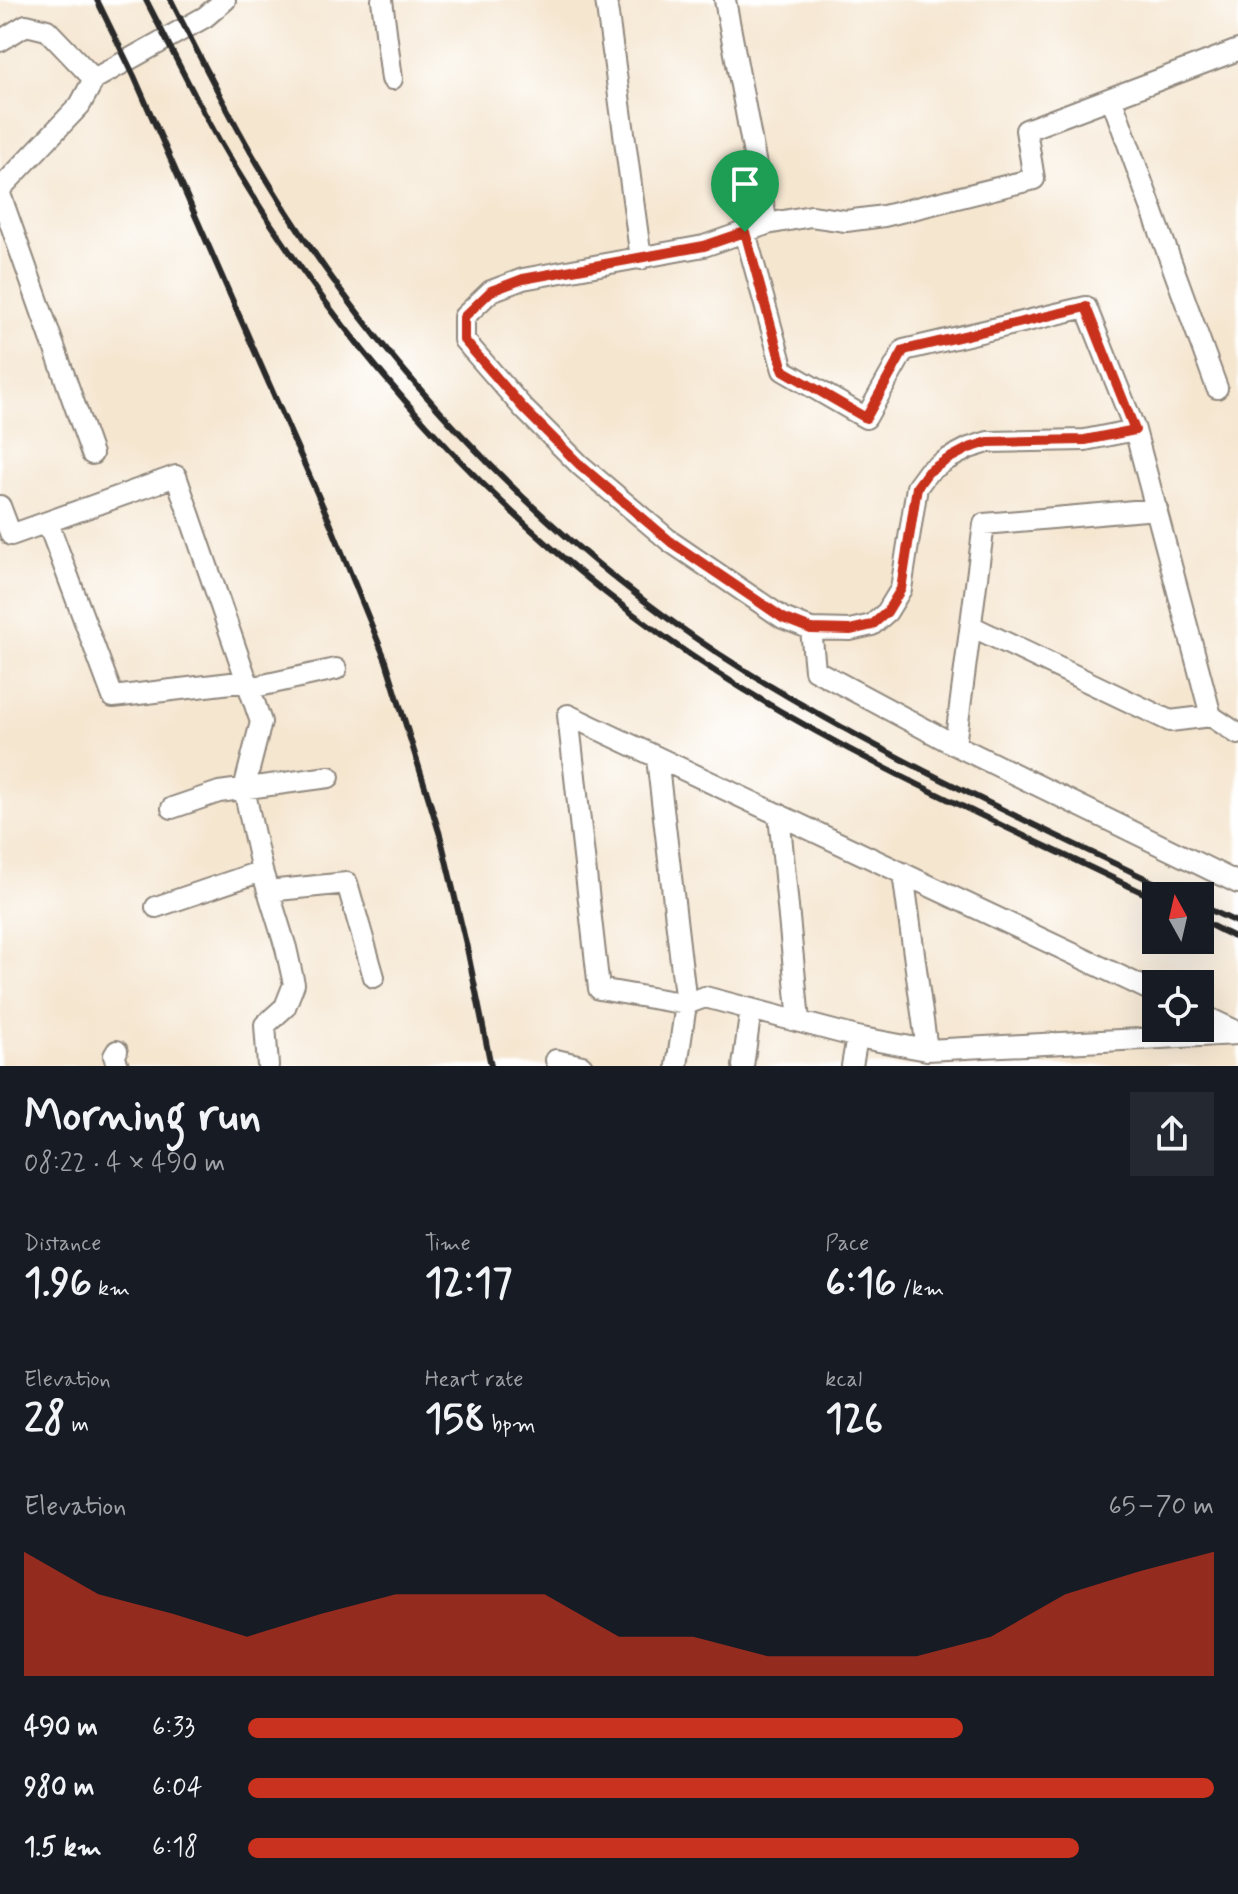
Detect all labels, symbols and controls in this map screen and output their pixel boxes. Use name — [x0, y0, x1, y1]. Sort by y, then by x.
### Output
pin — [711, 150, 779, 232]
icon: arrive — [723, 162, 767, 206]
north arrow — [1142, 882, 1214, 954]
map controls — [1142, 882, 1214, 1042]
button: locate — [1142, 970, 1214, 1042]
text: Morning run — [24, 1088, 261, 1146]
button: share — [1130, 1092, 1214, 1176]
text: 08:22 · 4 × 490 m — [24, 1147, 225, 1181]
text: Distance — [24, 1230, 101, 1258]
text: Time — [425, 1230, 471, 1258]
text: Pace — [825, 1230, 869, 1258]
text: 1.96 — [24, 1258, 92, 1310]
text: 12:17 — [425, 1258, 512, 1310]
text: 6:16 — [825, 1258, 897, 1310]
text: km — [92, 1275, 130, 1303]
text: /km — [897, 1275, 944, 1303]
text: Elevation — [24, 1366, 111, 1394]
text: Heart rate — [425, 1366, 523, 1394]
text: kcal — [825, 1366, 862, 1394]
text: 28 — [24, 1394, 66, 1446]
text: 158 — [425, 1394, 485, 1446]
text: 126 — [825, 1394, 883, 1446]
text: m — [66, 1411, 89, 1439]
text: bpm — [485, 1411, 536, 1439]
text: Elevation — [24, 1490, 126, 1524]
text: 65–70 m — [1108, 1490, 1214, 1524]
text: 490 m — [24, 1711, 98, 1745]
text: 6:33 — [152, 1711, 195, 1745]
text: 980 m — [24, 1771, 94, 1805]
text: 6:04 — [152, 1771, 203, 1805]
text: 1.5 km — [24, 1831, 102, 1865]
text: 6:18 — [152, 1831, 198, 1865]

